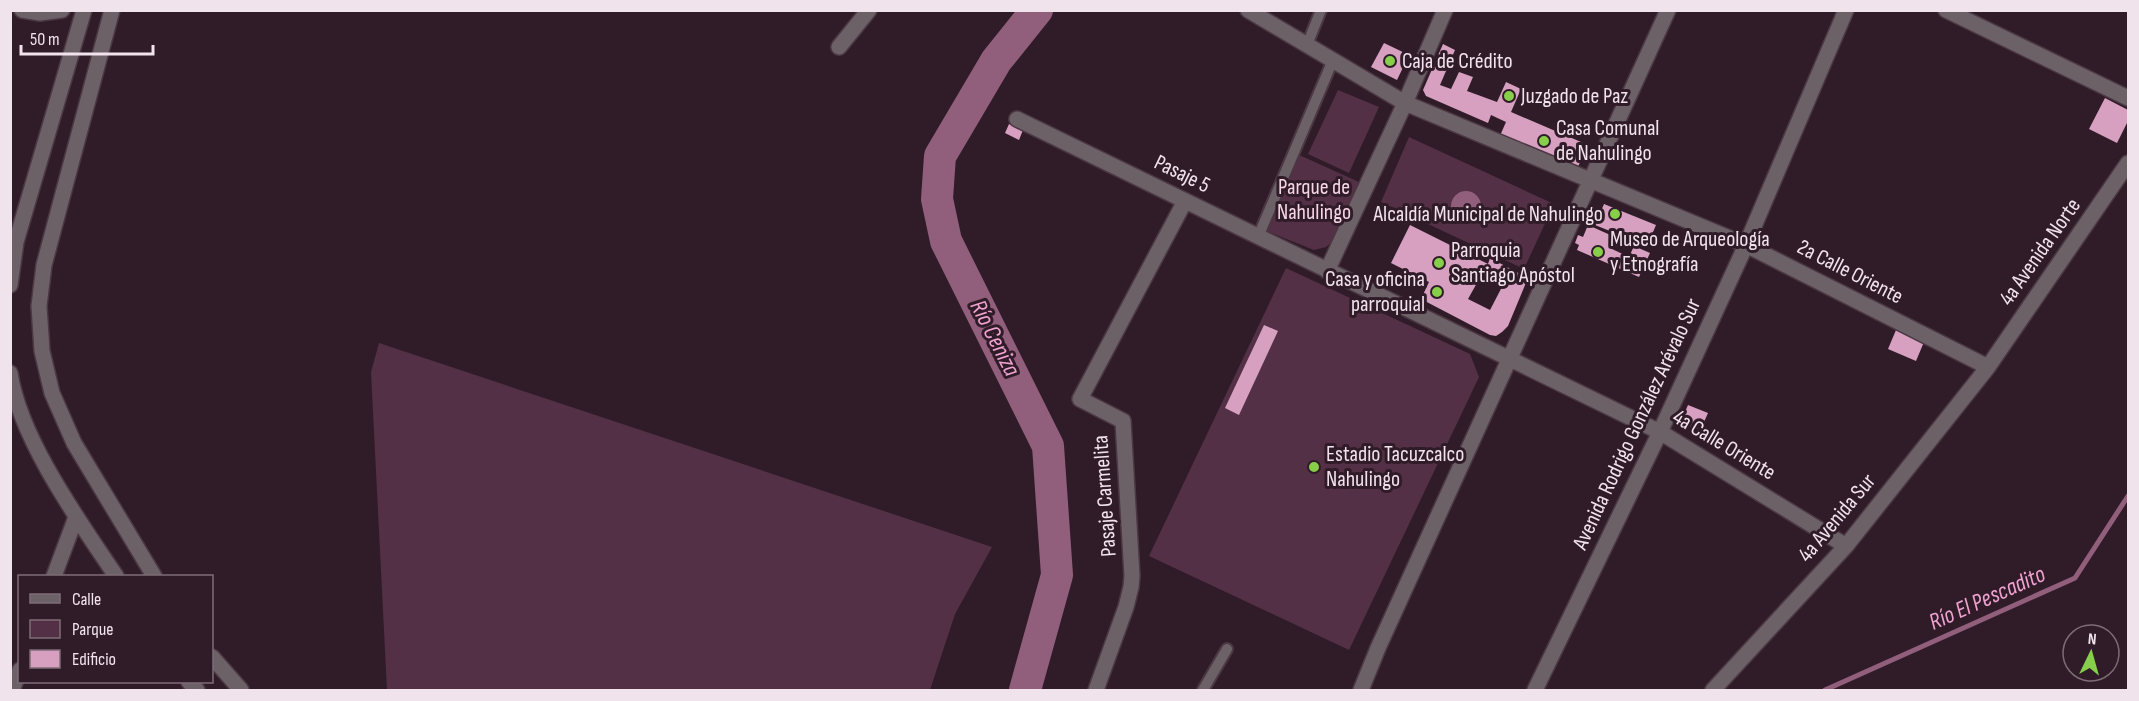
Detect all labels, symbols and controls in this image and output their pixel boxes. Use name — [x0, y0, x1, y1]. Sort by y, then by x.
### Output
scale bar — [21, 18, 153, 56]
text: 50 m — [30, 29, 60, 50]
place label: Caja de Crédito — [1402, 48, 1513, 75]
marker: Caja de Crédito — [1383, 54, 1397, 68]
place label: Juzgado de Paz — [1520, 83, 1628, 110]
marker: Juzgado de Paz — [1502, 89, 1516, 103]
place label: Casa Comunal de Nahulingo — [1556, 115, 1659, 167]
marker: Casa Comunal de Nahulingo — [1537, 134, 1551, 148]
street label: Pasaje 5 — [1150, 149, 1215, 199]
park label: Parque de Nahulingo — [1277, 174, 1351, 226]
street label: 4a Avenida Norte — [1993, 193, 2087, 311]
place label: Alcaldía Municipal de Nahulingo — [1372, 201, 1603, 228]
marker: Alcaldía Municipal de Nahulingo — [1608, 207, 1622, 221]
place label: Museo de Arqueología y Etnografía — [1610, 226, 1770, 278]
street label: 2a Calle Oriente — [1792, 234, 1908, 310]
place label: Parroquia Santiago Apóstol — [1451, 237, 1575, 289]
marker: Museo de Arqueología y Etnografía — [1591, 245, 1605, 259]
marker: Parroquia Santiago Apóstol — [1432, 256, 1446, 270]
place label: Casa y oficina parroquial — [1325, 266, 1425, 318]
marker: Casa y oficina parroquial — [1430, 285, 1444, 299]
street label: Avenida Rodrigo González Arévalo Sur — [1566, 294, 1707, 555]
water label: Río Ceniza — [964, 295, 1027, 381]
street label: 4a Calle Oriente — [1668, 404, 1780, 486]
street label: Pasaje Carmelita — [1087, 434, 1123, 558]
place label: Estadio Tacuzcalco Nahulingo — [1326, 441, 1464, 493]
marker: Estadio Tacuzcalco Nahulingo — [1307, 460, 1321, 474]
street label: 4a Avenida Sur — [1792, 468, 1882, 568]
water label: Río El Pescadito — [1924, 559, 2050, 637]
legend — [18, 575, 213, 683]
text: Calle — [72, 589, 101, 610]
text: Parque — [72, 619, 113, 640]
north arrow — [2061, 623, 2121, 683]
text: N — [2087, 630, 2097, 649]
text: Edificio — [72, 649, 116, 670]

